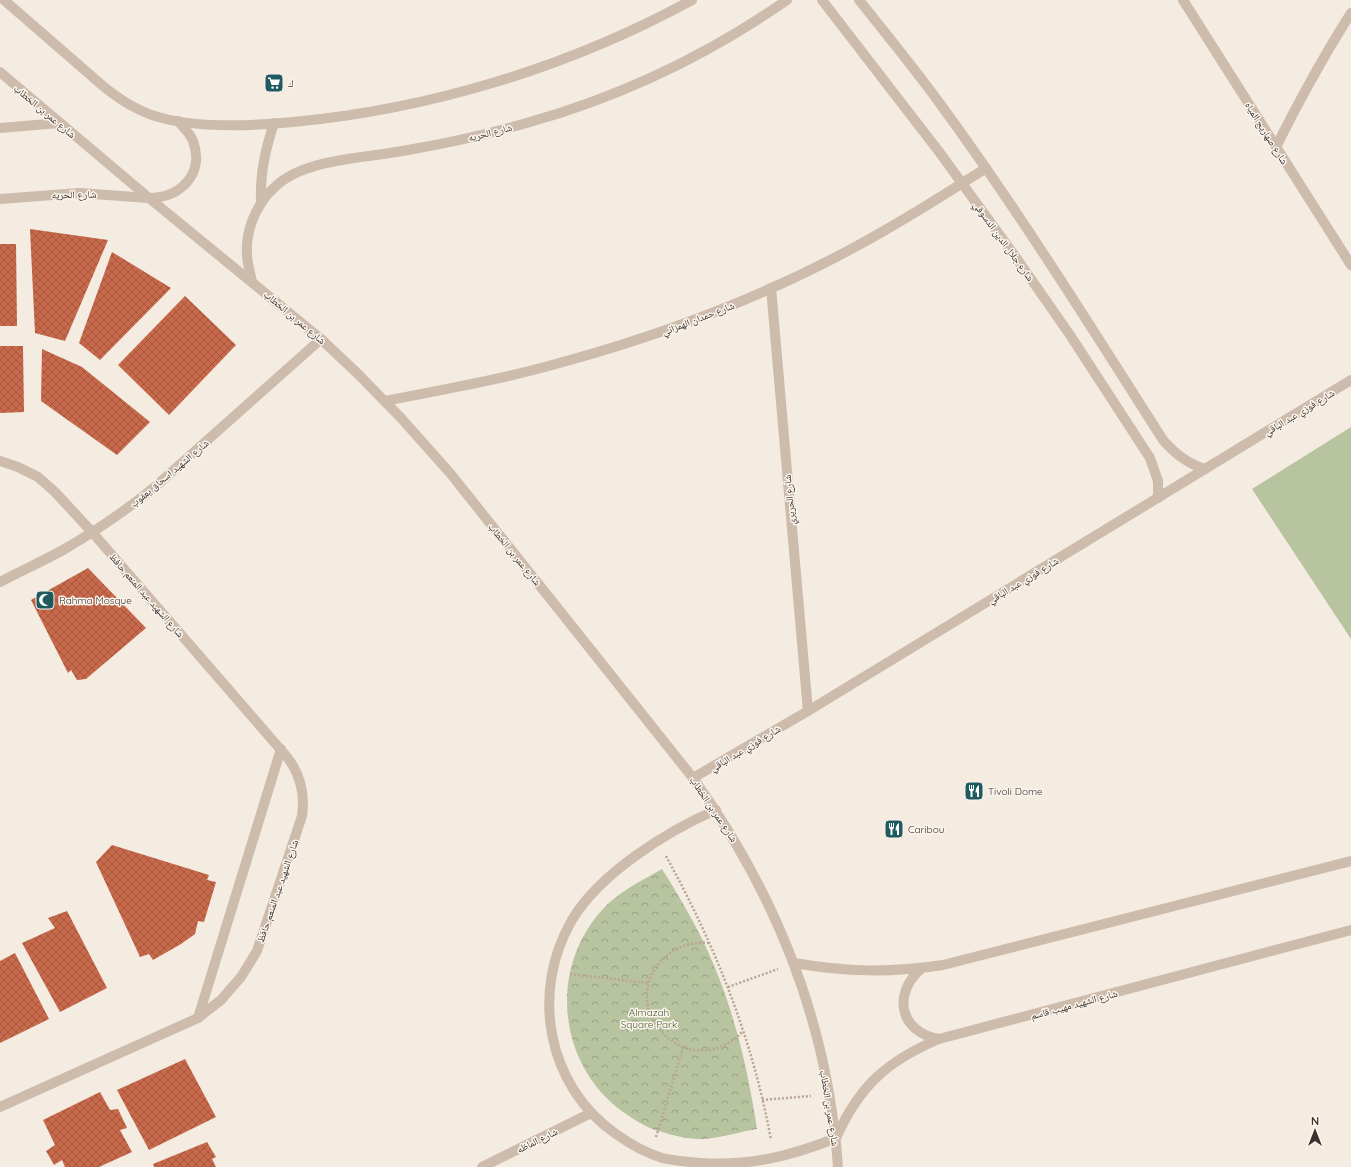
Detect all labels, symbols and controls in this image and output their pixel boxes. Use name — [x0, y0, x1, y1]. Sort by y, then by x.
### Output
supermarket icon: ك — [263, 72, 285, 94]
place label: ك — [288, 77, 294, 90]
street label: شارع عمر بن الخطاب — [11, 82, 79, 141]
street label: شارع صهاريج المياه — [1242, 100, 1291, 167]
street label: شارع الحريه — [467, 121, 514, 144]
street label: شارع الحريه — [51, 188, 97, 201]
street label: شارع جلال الدين الدسوقي — [969, 199, 1037, 285]
street label: شارع عمر بن الخطاب — [261, 288, 329, 347]
street label: شارع حمدان الهمزاني — [660, 299, 737, 340]
street label: شارع فوزي عبد الباقي — [1262, 386, 1338, 440]
street label: شارع الشهيد اسحاق يعقوب — [127, 436, 212, 510]
street label: شارع الحريري — [781, 474, 800, 526]
street label: شارع عمر بن الخطاب — [485, 520, 544, 589]
street label: شارع الشهيد عبد المنعم حافظ — [106, 550, 187, 641]
street label: شارع فوزي عبد الباقي — [986, 554, 1062, 608]
mosque icon: Rahma Mosque — [34, 589, 56, 611]
place label: Rahma Mosque — [59, 594, 132, 607]
street label: شارع فوزي عبد الباقي — [708, 722, 784, 776]
street label: شارع عمر بن الخطاب — [687, 774, 741, 845]
restaurant icon: Tivoli Dome — [963, 780, 985, 802]
place label: Tivoli Dome — [988, 785, 1043, 798]
restaurant icon: Caribou — [883, 818, 905, 840]
place label: Caribou — [908, 823, 944, 836]
street label: شارع الشهيد عبد المنعم حافظ — [254, 838, 302, 945]
street label: شارع الشهيد مهيب قاسم — [1029, 987, 1120, 1023]
park label: Almazah Square Park — [621, 1006, 677, 1031]
street label: شارع عمر بن الخطاب — [817, 1069, 842, 1147]
north arrow — [1295, 1111, 1335, 1151]
text: N — [1311, 1114, 1319, 1128]
street label: شارع الماظه — [515, 1125, 560, 1156]

